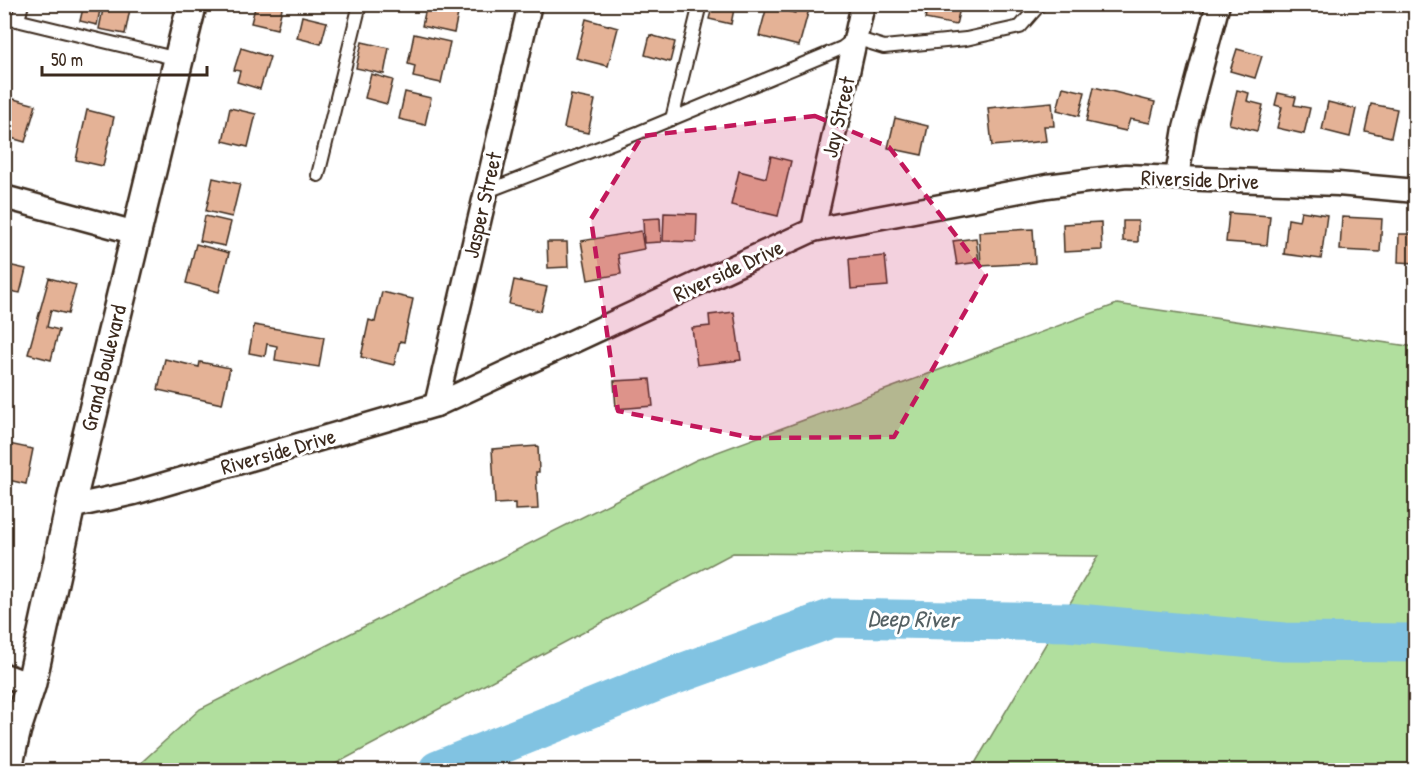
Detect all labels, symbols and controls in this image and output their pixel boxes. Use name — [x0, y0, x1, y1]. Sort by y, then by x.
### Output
scale bar — [42, 39, 207, 77]
text: 50 m — [51, 47, 83, 72]
street label: Jay Street — [814, 73, 862, 160]
street label: Jasper Street — [455, 149, 509, 261]
street label: Riverside Drive — [1140, 162, 1260, 196]
street label: Riverside Drive — [668, 231, 788, 309]
street label: Grand Boulevard — [73, 301, 133, 434]
street label: Riverside Drive — [217, 420, 339, 482]
water label: Deep River — [867, 601, 962, 636]

